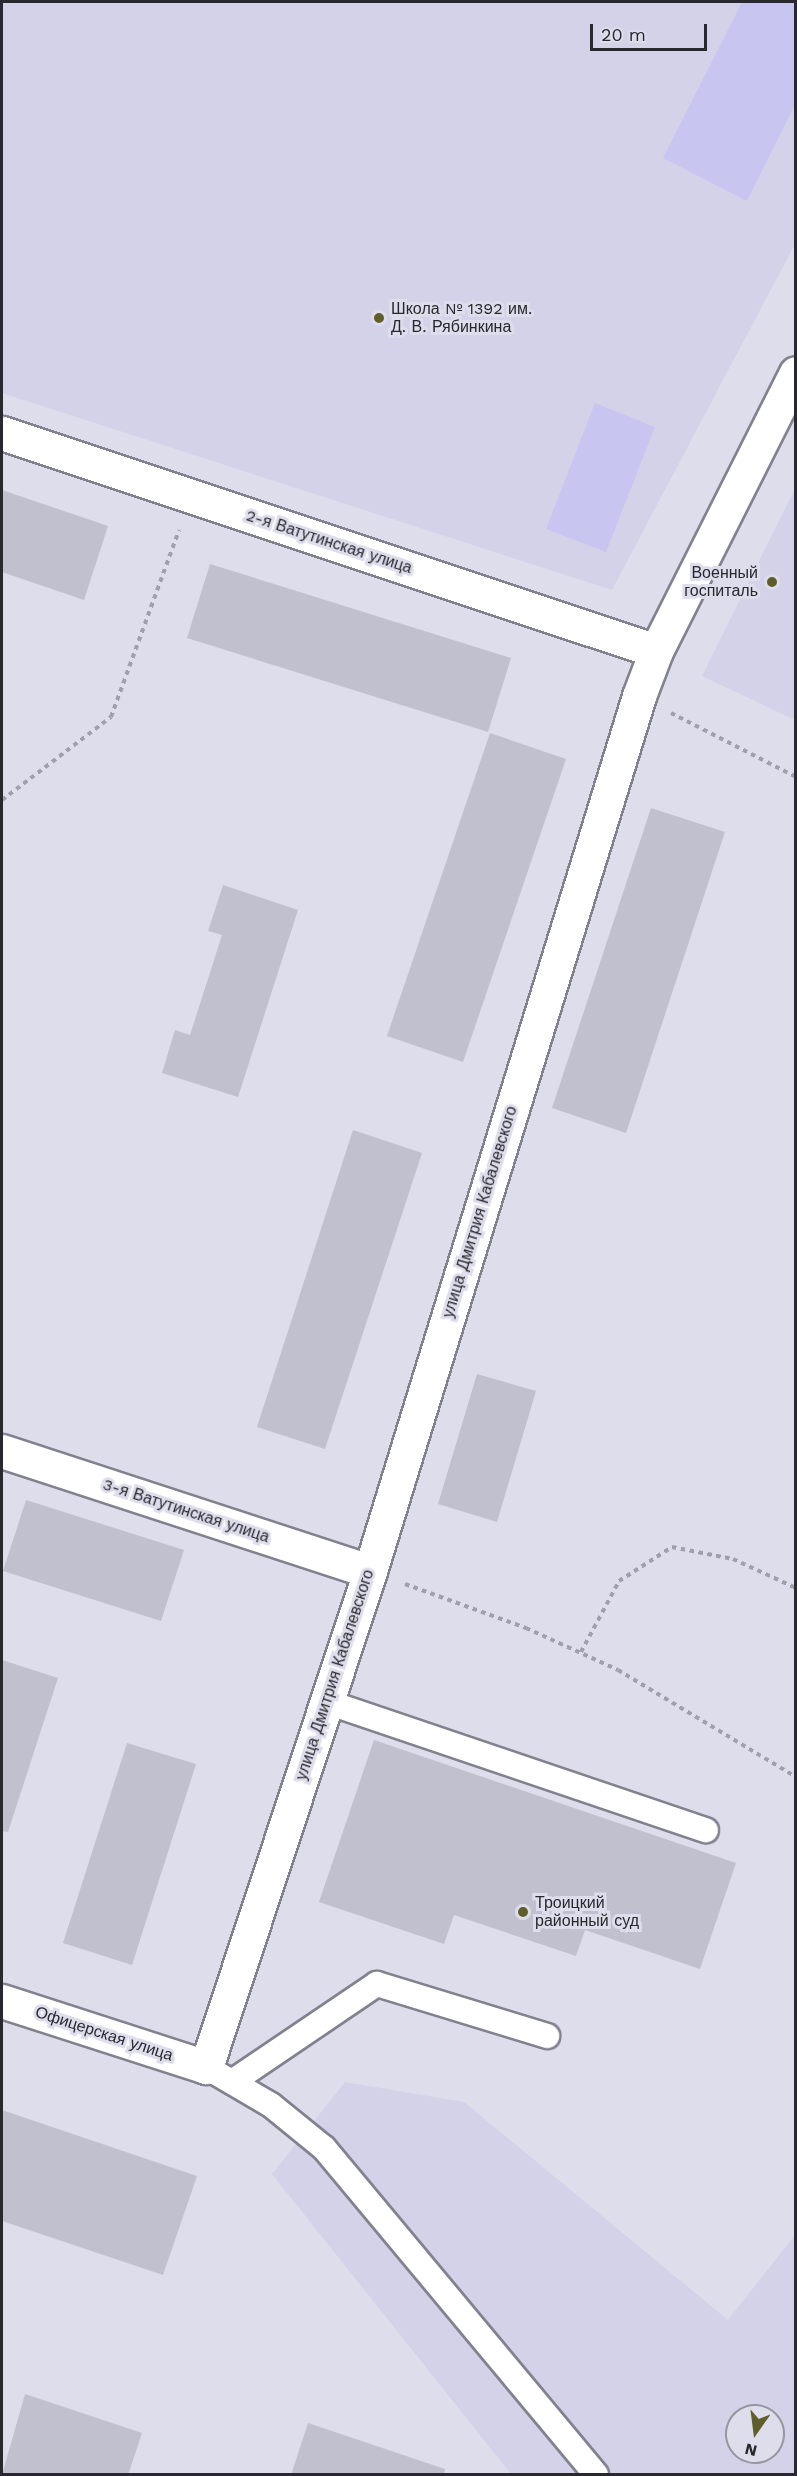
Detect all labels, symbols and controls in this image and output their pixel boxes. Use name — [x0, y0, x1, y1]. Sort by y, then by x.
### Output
scale bar — [593, 12, 710, 50]
text: 20 m — [601, 24, 646, 45]
place label: Школа № 1392 им. Д. В. Рябинкина — [391, 299, 532, 337]
marker: Школа № 1392 им. Д. В. Рябинкина — [372, 311, 386, 325]
street label: 2-я Ватутинская улица — [244, 506, 414, 578]
place label: Военный госпиталь — [684, 563, 758, 601]
marker: Военный госпиталь — [763, 573, 781, 591]
street label: улица Дмитрия Кабалевского — [439, 1104, 521, 1320]
street label: 3-я Ватутинская улица — [100, 1475, 272, 1547]
street label: улица Дмитрия Кабалевского — [292, 1567, 378, 1783]
place label: Троицкий районный суд — [535, 1893, 639, 1931]
marker: Троицкий районный суд — [516, 1905, 530, 1919]
street label: Офицерская улица — [33, 2003, 175, 2065]
north arrow — [725, 2404, 785, 2464]
text: N — [743, 2439, 759, 2461]

